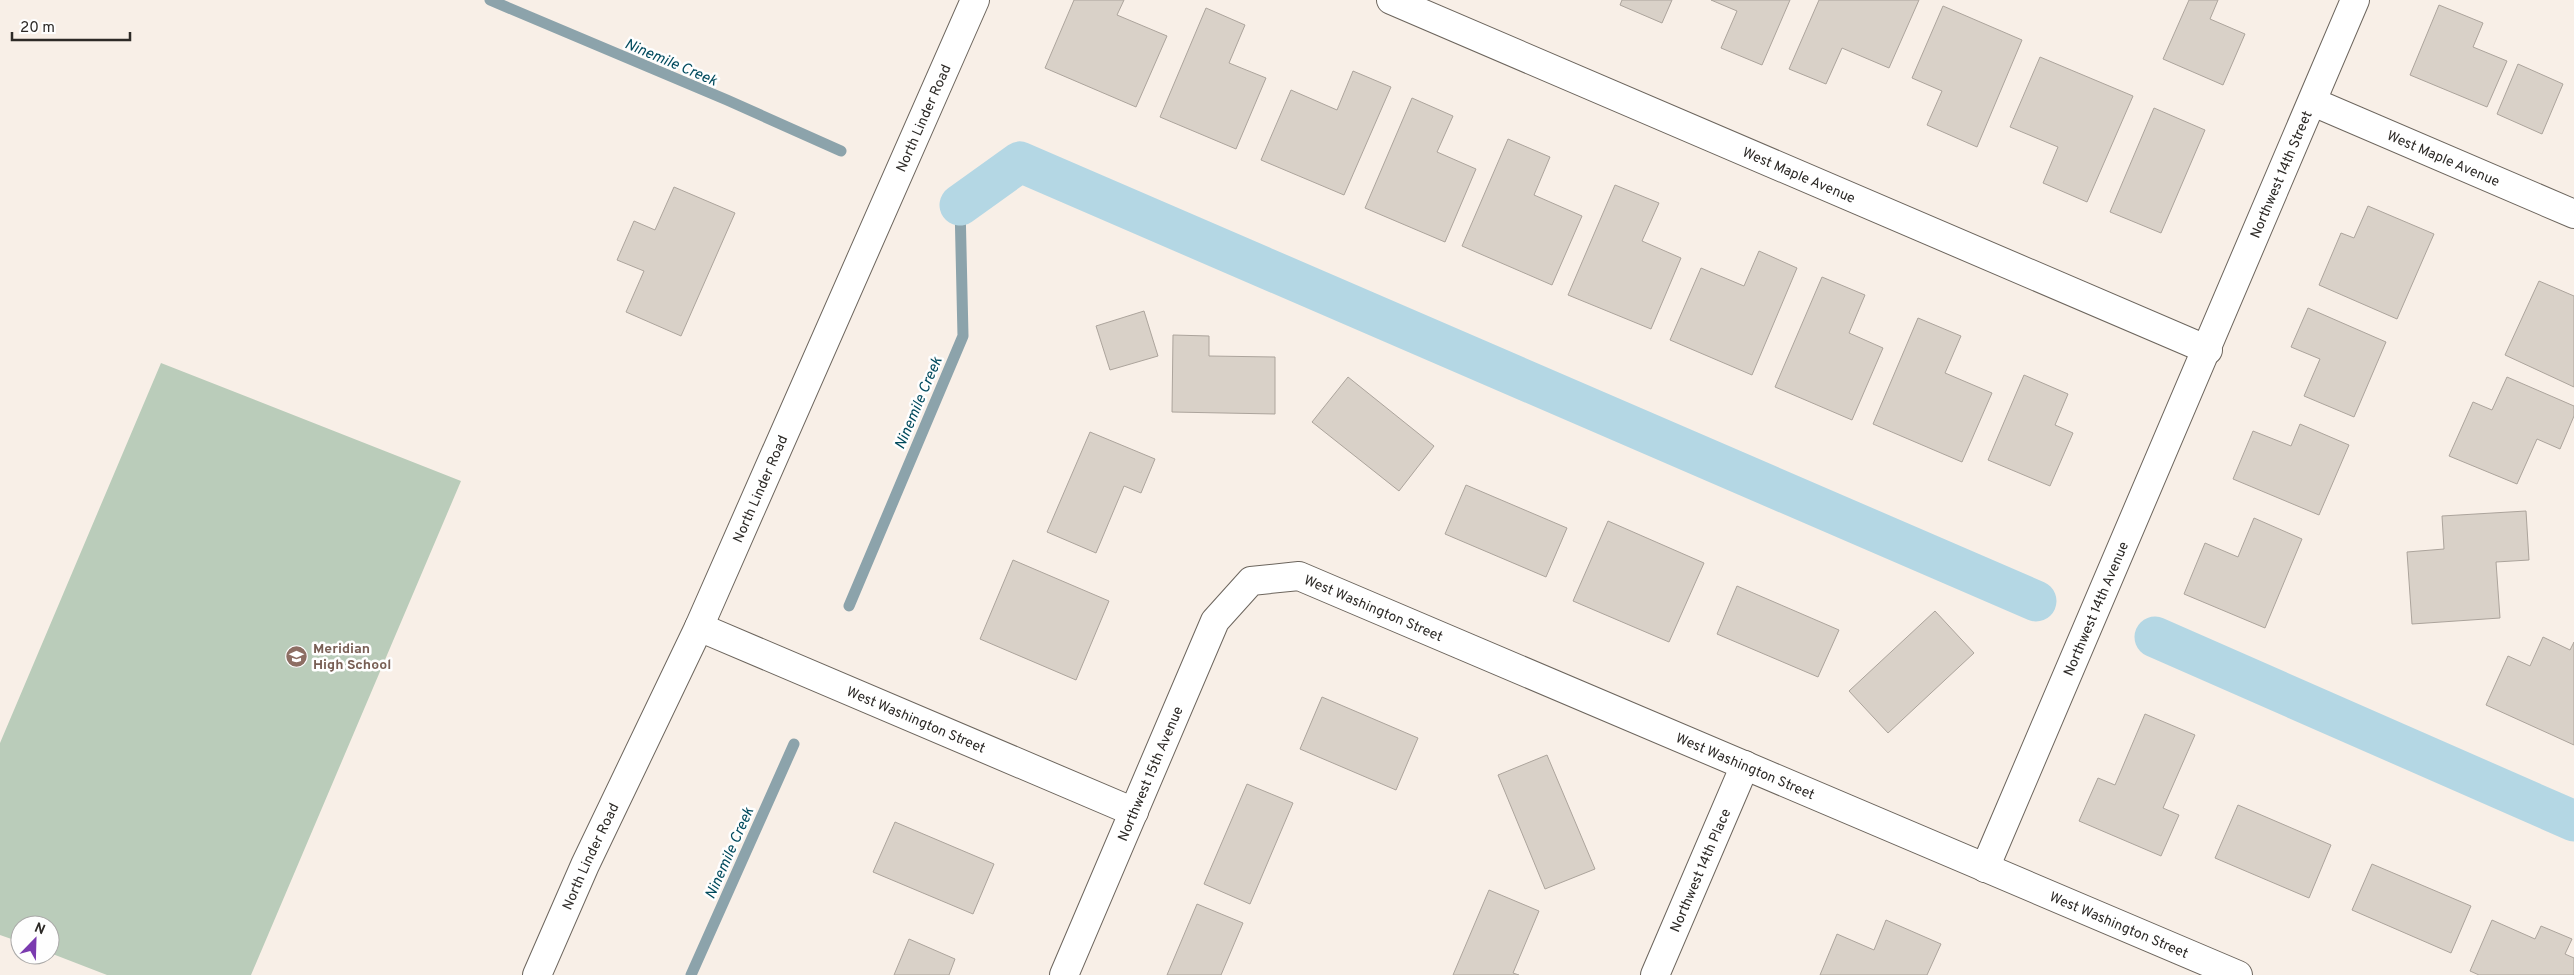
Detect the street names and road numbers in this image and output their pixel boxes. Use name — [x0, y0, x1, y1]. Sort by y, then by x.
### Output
street label: North Linder Road — [893, 62, 956, 175]
street label: Northwest 14th Street — [2247, 109, 2317, 241]
street label: West Maple Avenue — [2384, 128, 2502, 191]
street label: West Maple Avenue — [1740, 145, 1858, 208]
street label: North Linder Road — [730, 433, 792, 546]
street label: Northwest 14th Avenue — [2061, 539, 2133, 679]
street label: West Washington Street — [1301, 572, 1445, 646]
street label: West Washington Street — [844, 684, 988, 758]
street label: Northwest 15th Avenue — [1115, 704, 1188, 844]
street label: West Washington Street — [1673, 730, 1817, 804]
street label: North Linder Road — [559, 801, 623, 913]
street label: Northwest 14th Place — [1667, 806, 1735, 935]
street label: West Washington Street — [2047, 889, 2190, 963]

